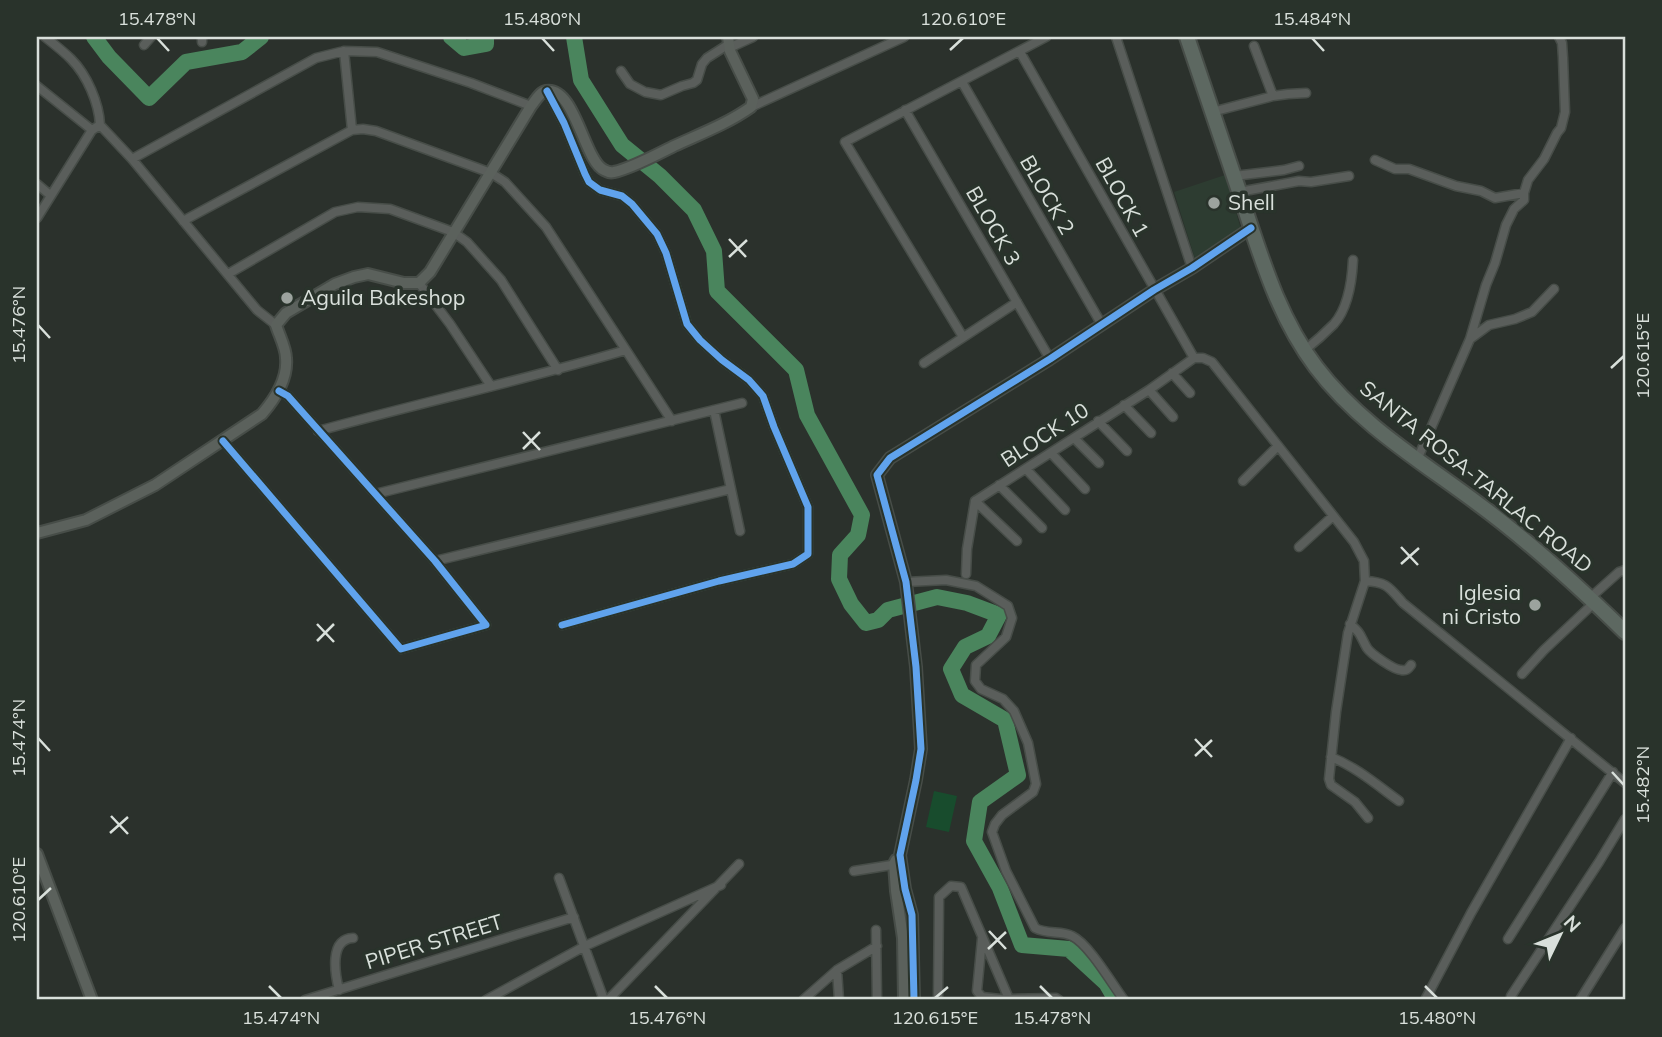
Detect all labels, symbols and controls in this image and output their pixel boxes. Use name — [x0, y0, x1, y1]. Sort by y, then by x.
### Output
text: 15.478°N — [118, 7, 196, 30]
text: 15.480°N — [503, 7, 581, 30]
text: 120.610°E — [920, 7, 1006, 30]
text: 15.484°N — [1273, 7, 1351, 30]
street label: BLOCK 2 — [1015, 150, 1081, 239]
street label: BLOCK 1 — [1090, 152, 1155, 241]
street label: BLOCK 3 — [961, 181, 1027, 270]
place label: Shell — [1228, 189, 1275, 215]
marker: Shell — [1206, 195, 1222, 211]
place label: Aguila Bakeshop — [301, 284, 465, 310]
text: 15.476°N — [7, 286, 30, 364]
marker: Aguila Bakeshop — [279, 290, 295, 306]
text: 120.615°E — [1631, 313, 1654, 399]
street label: SANTA ROSA-TARLAC ROAD — [1355, 374, 1598, 578]
street label: BLOCK 10 — [996, 396, 1093, 472]
place label: Iglesia ni Cristo — [1442, 579, 1521, 629]
marker: Iglesia ni Cristo — [1527, 597, 1543, 613]
text: 15.474°N — [7, 699, 30, 777]
text: 15.482°N — [1631, 746, 1654, 824]
text: 120.610°E — [7, 857, 30, 943]
north arrow — [1526, 900, 1596, 970]
street label: PIPER STREET — [362, 908, 506, 974]
text: N — [1559, 910, 1586, 937]
text: 15.474°N — [242, 1006, 320, 1029]
text: 15.476°N — [628, 1006, 706, 1029]
text: 120.615°E — [892, 1006, 978, 1029]
text: 15.478°N — [1013, 1006, 1091, 1029]
text: 15.480°N — [1398, 1006, 1476, 1029]

